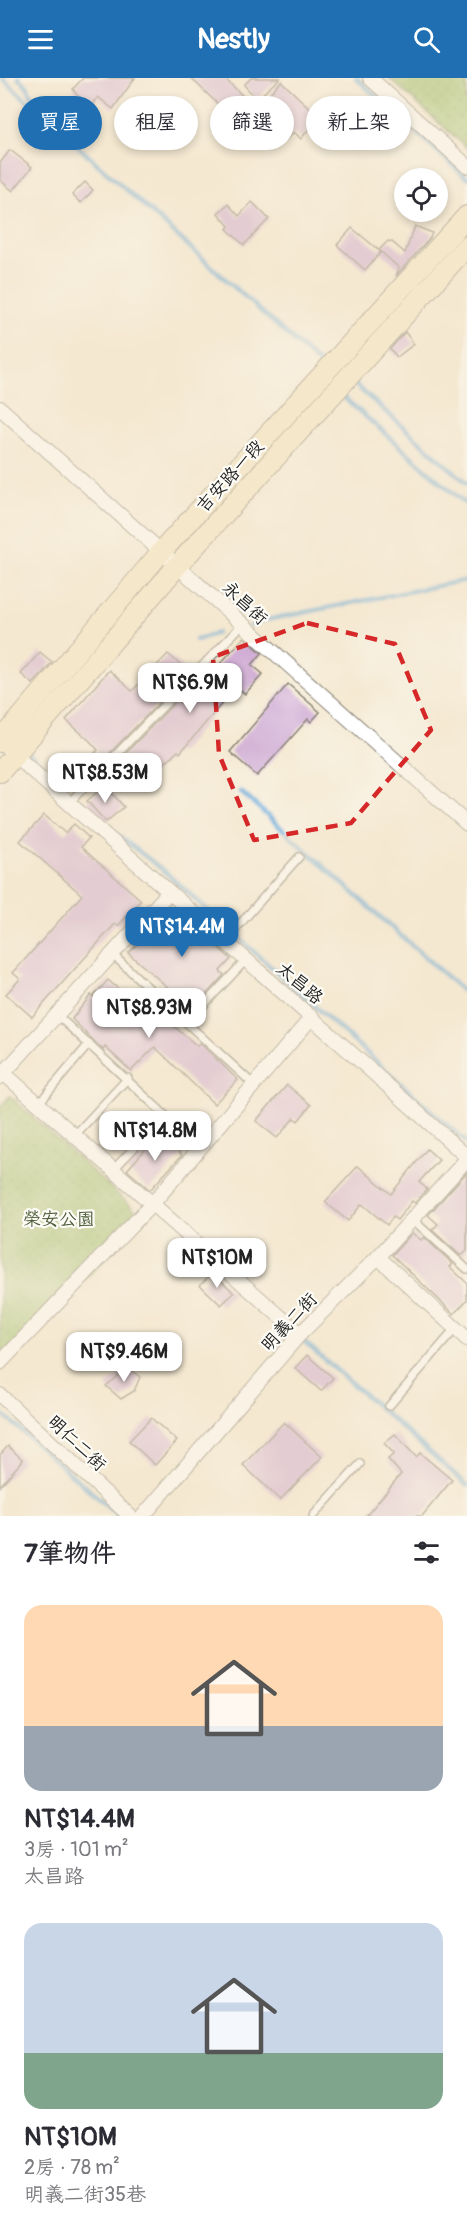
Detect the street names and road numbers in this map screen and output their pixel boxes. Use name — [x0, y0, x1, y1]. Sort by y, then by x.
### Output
street label: 吉安路一段 — [192, 435, 269, 517]
street label: 永昌街 — [217, 577, 272, 630]
street label: 太昌路 — [272, 957, 328, 1010]
street label: 明義二街 — [256, 1288, 322, 1357]
street label: 明仁二街 — [42, 1410, 111, 1476]

